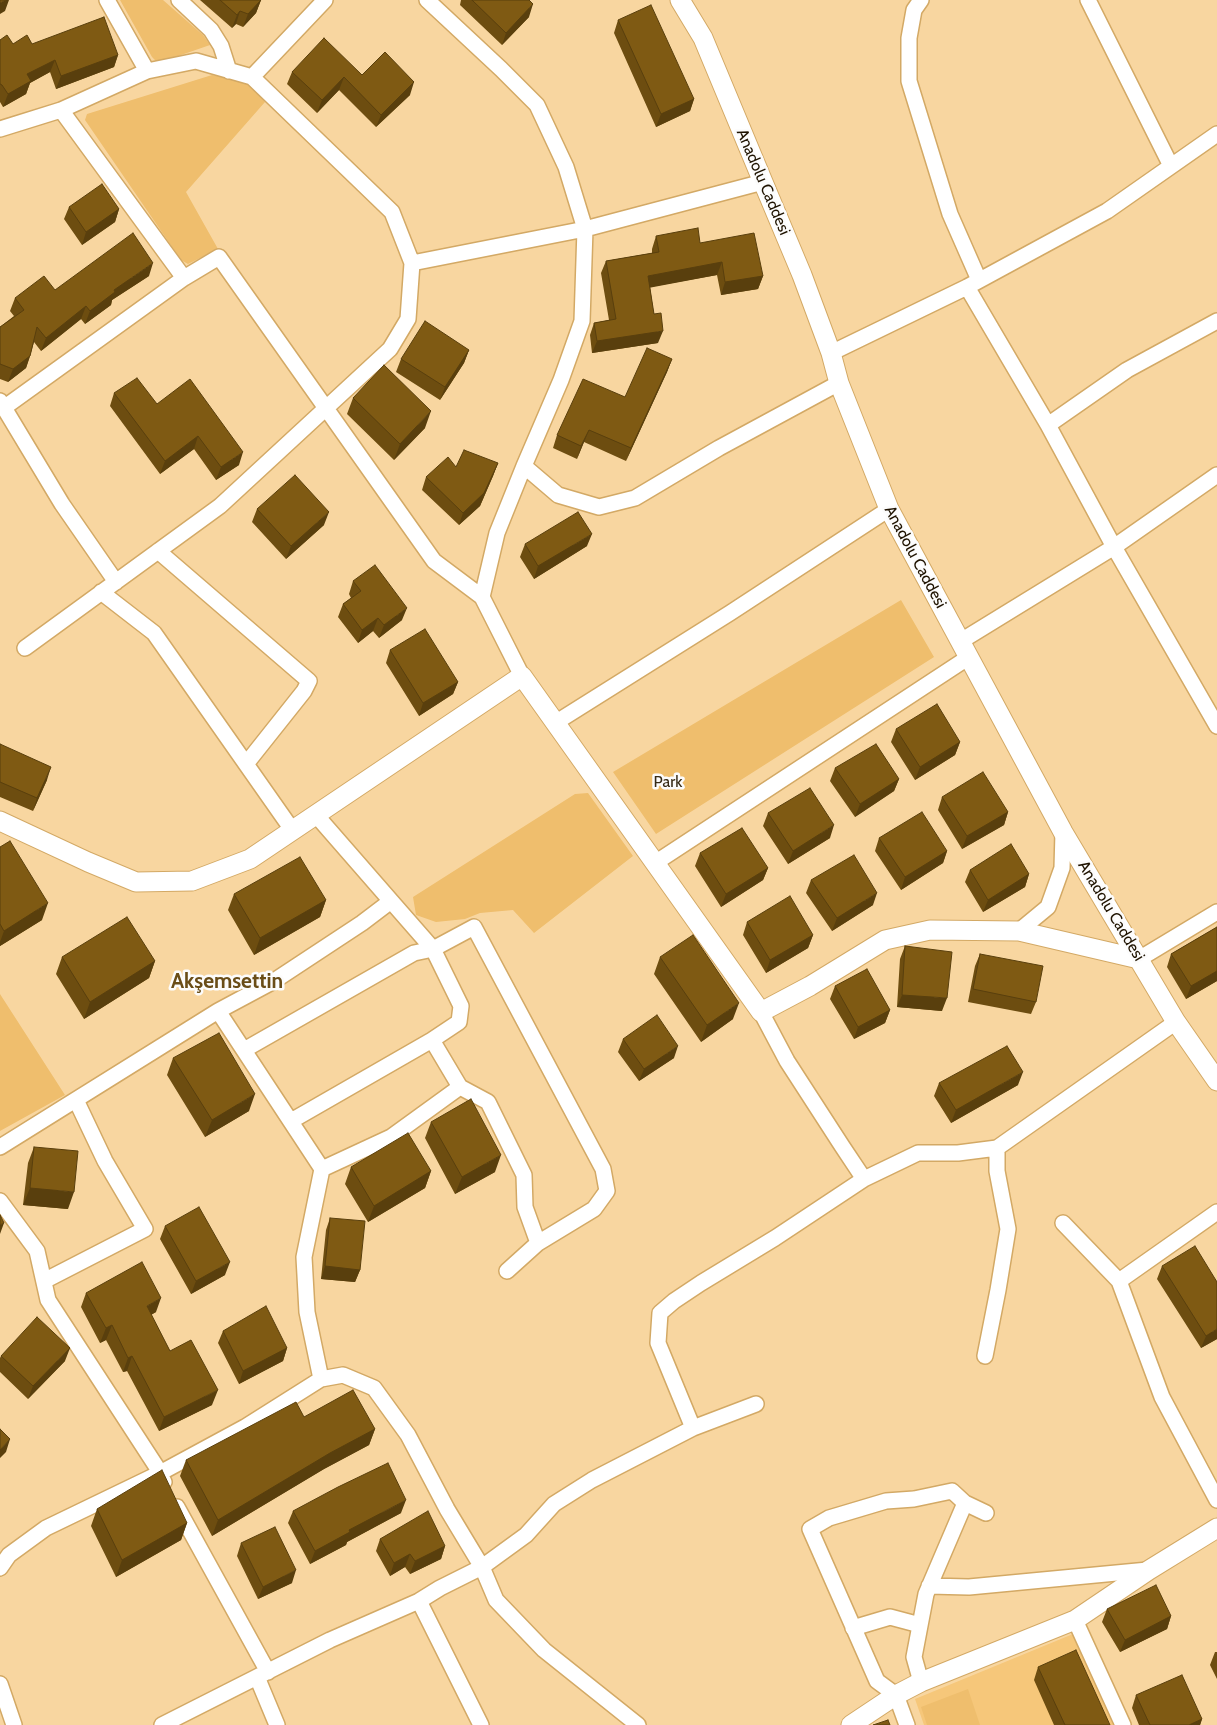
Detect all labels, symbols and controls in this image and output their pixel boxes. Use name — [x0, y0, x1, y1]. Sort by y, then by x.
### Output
street label: Anadolu Caddesi — [732, 126, 794, 238]
street label: Anadolu Caddesi — [880, 502, 950, 612]
park label: Park — [654, 772, 682, 792]
street label: Anadolu Caddesi — [1074, 857, 1148, 965]
district label: Akşemsettin — [171, 969, 283, 995]

